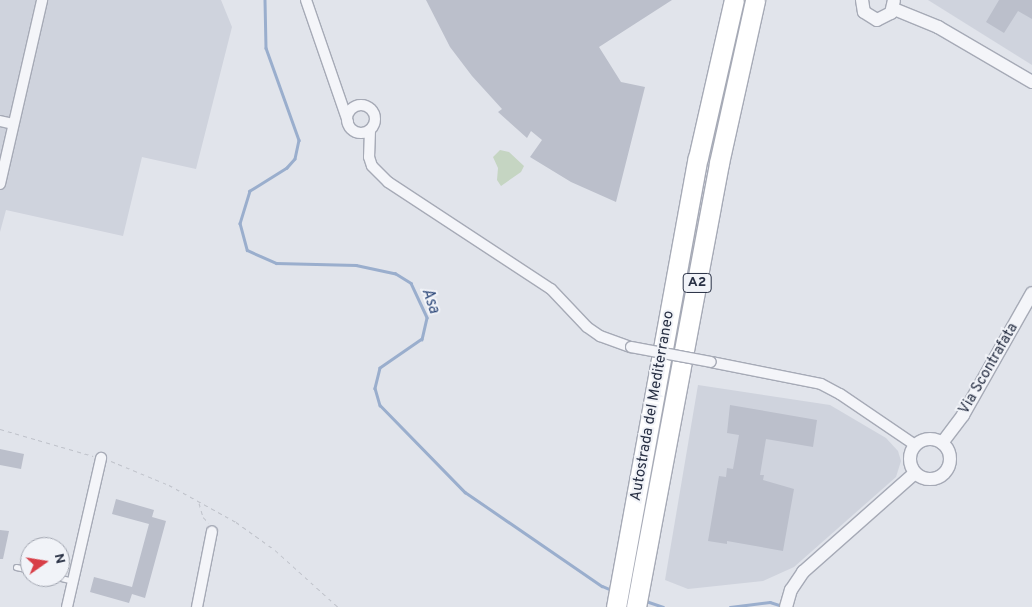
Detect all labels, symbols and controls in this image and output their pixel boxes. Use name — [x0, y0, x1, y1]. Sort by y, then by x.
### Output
road number: A2 — [682, 272, 712, 294]
water label: Asa — [417, 286, 443, 316]
street label: Autostrada del Mediterraneo — [627, 309, 679, 503]
street label: Via Scontrafata — [956, 320, 1022, 418]
north arrow — [20, 537, 70, 587]
text: N — [50, 552, 69, 566]

